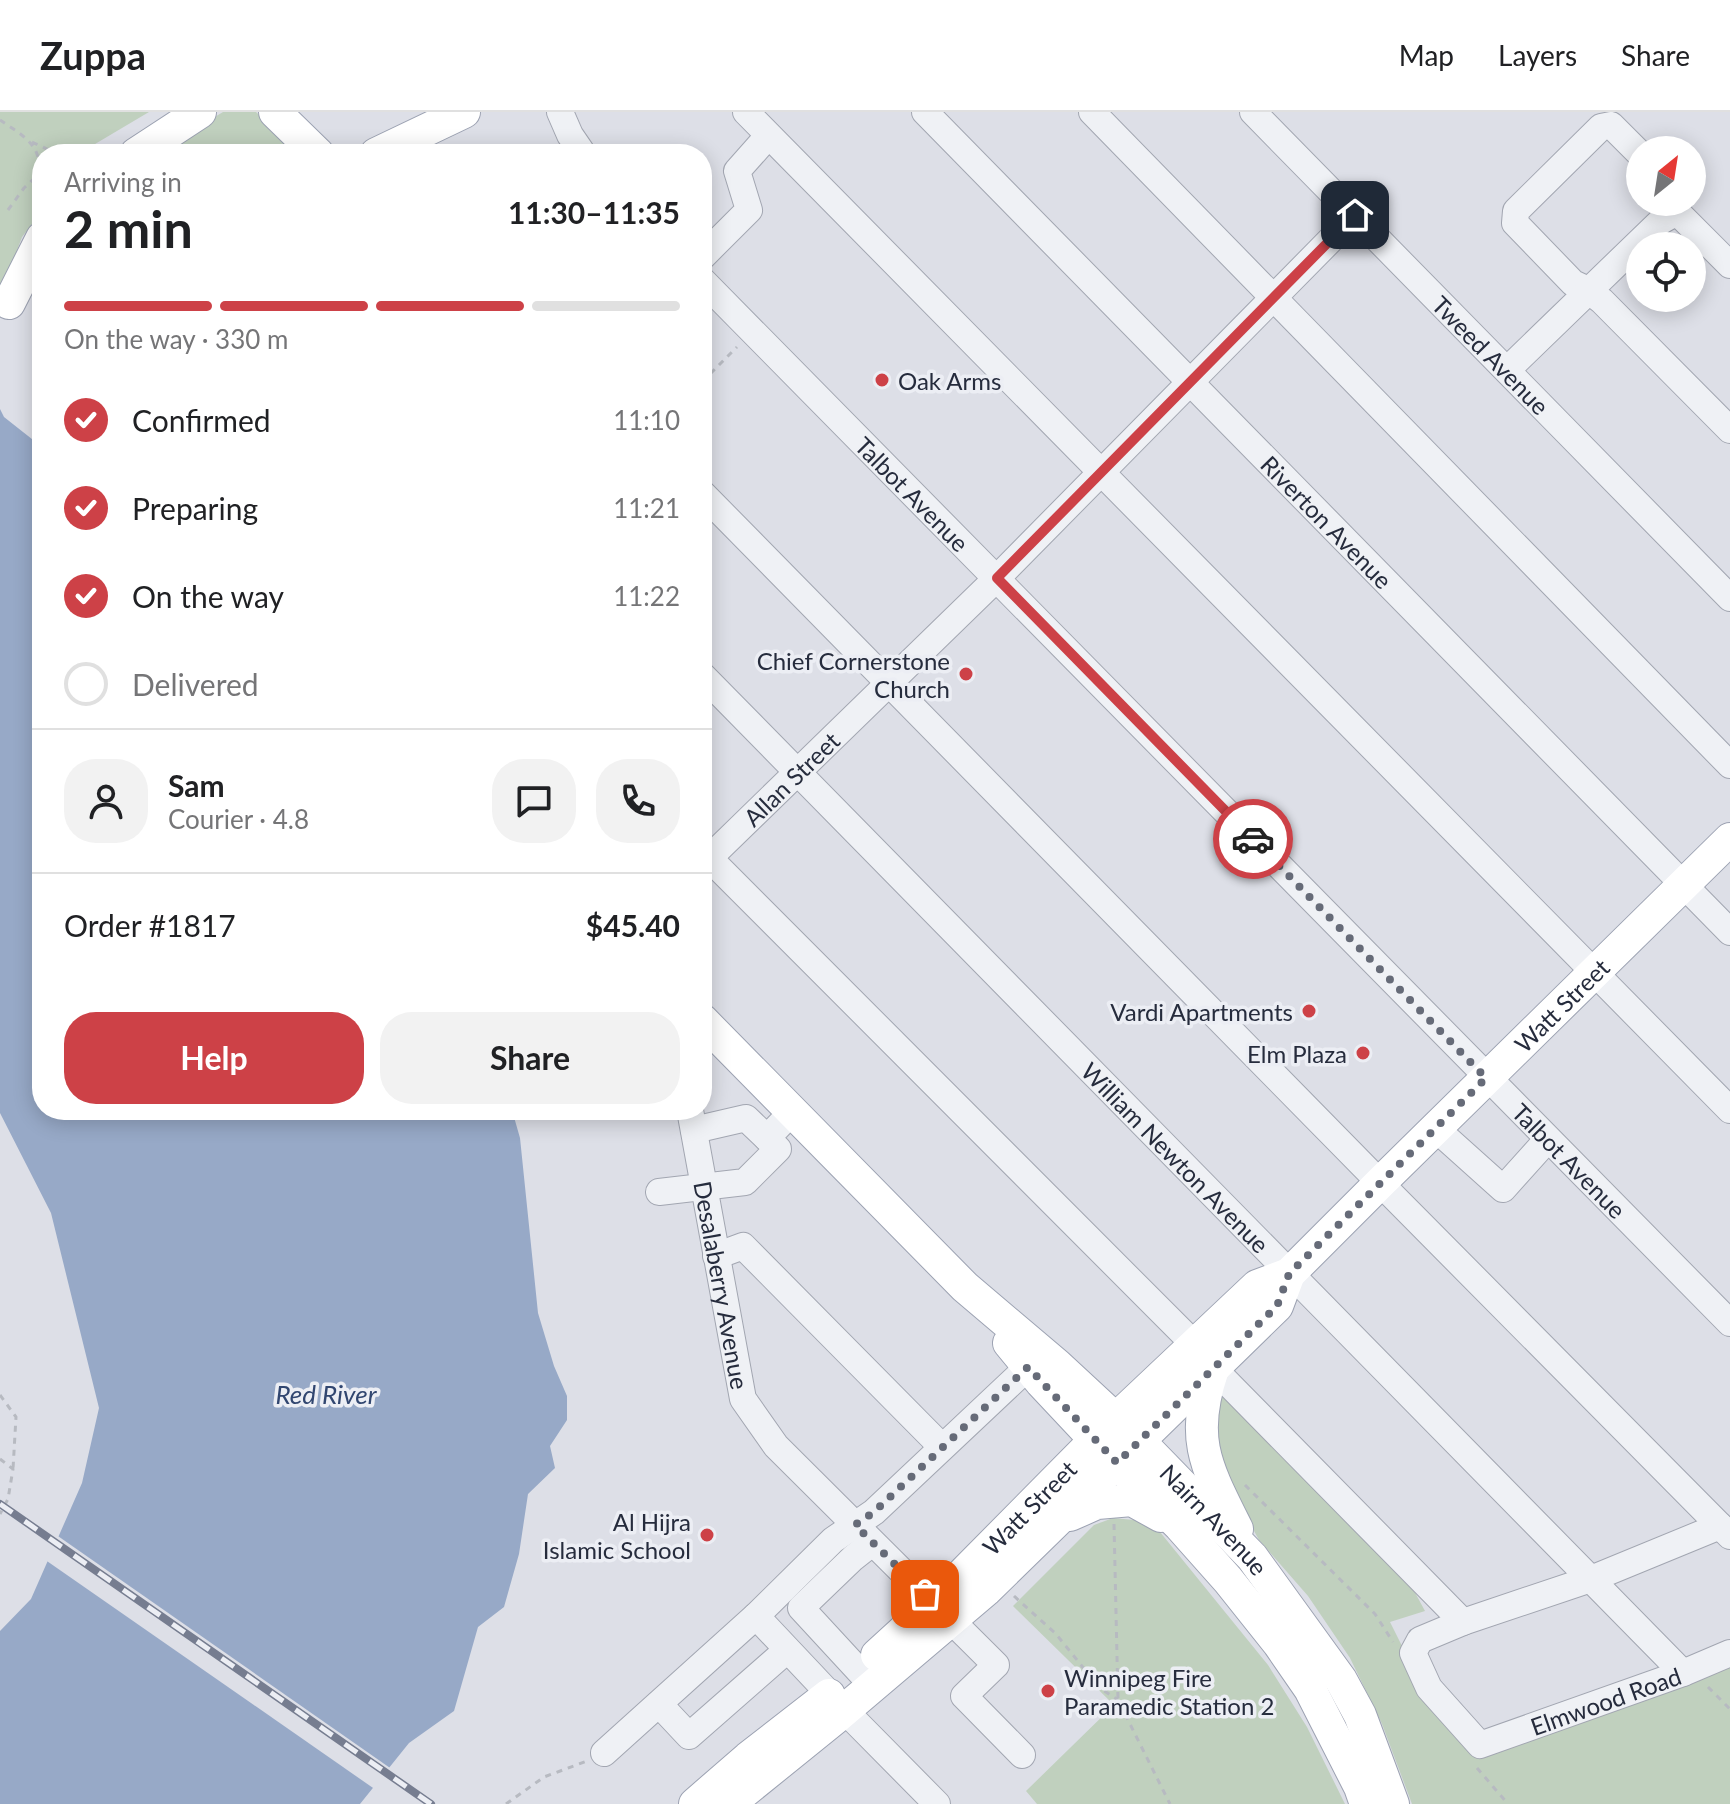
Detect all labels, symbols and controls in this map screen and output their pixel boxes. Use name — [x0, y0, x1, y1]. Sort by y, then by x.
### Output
text: Zuppa — [40, 32, 146, 78]
text: Map — [1399, 38, 1454, 72]
text: Layers — [1498, 38, 1577, 72]
text: Share — [1621, 38, 1690, 72]
north arrow — [1626, 136, 1706, 216]
map controls — [1626, 136, 1706, 312]
text: Arriving in — [64, 166, 182, 198]
pin — [1321, 181, 1389, 249]
icon: home — [1333, 193, 1377, 237]
text: 11:30–11:35 — [508, 194, 680, 230]
text: 2 min — [64, 197, 193, 259]
button: locate — [1626, 232, 1706, 312]
street label: Tweed Avenue — [1427, 289, 1556, 420]
text: On the way · 330 m — [64, 323, 288, 355]
place label: Oak Arms — [898, 366, 1001, 395]
marker: Oak Arms — [873, 371, 891, 389]
icon: check — [64, 398, 108, 442]
text: Confirmed — [132, 402, 271, 438]
text: 11:10 — [613, 404, 680, 436]
street label: Talbot Avenue — [850, 430, 975, 557]
street label: Riverton Avenue — [1256, 449, 1399, 594]
icon: check — [64, 486, 108, 530]
text: Preparing — [132, 490, 258, 526]
text: 11:21 — [613, 492, 680, 524]
icon: check — [64, 574, 108, 618]
text: On the way — [132, 578, 284, 614]
text: 11:22 — [613, 580, 680, 612]
place label: Chief Cornerstone Church — [757, 646, 950, 703]
marker: Chief Cornerstone Church — [957, 665, 975, 683]
text: Delivered — [132, 666, 259, 702]
street label: Allan Street — [737, 725, 845, 832]
button: person — [64, 759, 148, 843]
button: chat — [492, 759, 576, 843]
button: phone — [596, 759, 680, 843]
text: Sam — [168, 767, 225, 803]
courier — [1213, 799, 1293, 879]
text: Courier · 4.8 — [168, 803, 309, 835]
icon: car — [1231, 817, 1275, 861]
text: Order #1817 — [64, 907, 236, 943]
text: $45.40 — [586, 907, 680, 943]
street label: Watt Street — [1508, 952, 1615, 1058]
place label: Vardi Apartments — [1110, 997, 1293, 1026]
marker: Vardi Apartments — [1300, 1002, 1318, 1020]
button: Help — [64, 1012, 364, 1104]
button: Share — [380, 1012, 680, 1104]
place label: Elm Plaza — [1247, 1039, 1347, 1068]
marker: Elm Plaza — [1354, 1044, 1372, 1062]
street label: William Newton Avenue — [1076, 1056, 1276, 1258]
street label: Talbot Avenue — [1507, 1097, 1632, 1224]
street label: Desalaberry Avenue — [689, 1179, 755, 1391]
water label: Red River — [275, 1378, 378, 1410]
street label: Watt Street — [976, 1454, 1082, 1560]
street label: Nairn Avenue — [1155, 1458, 1274, 1580]
place label: Al Hijra Islamic School — [543, 1507, 691, 1564]
marker: Al Hijra Islamic School — [698, 1526, 716, 1544]
pin — [891, 1560, 959, 1628]
icon: bag — [903, 1572, 947, 1616]
street label: Elmwood Road — [1526, 1660, 1685, 1741]
place label: Winnipeg Fire Paramedic Station 2 — [1064, 1663, 1274, 1720]
marker: Winnipeg Fire Paramedic Station 2 — [1039, 1682, 1057, 1700]

